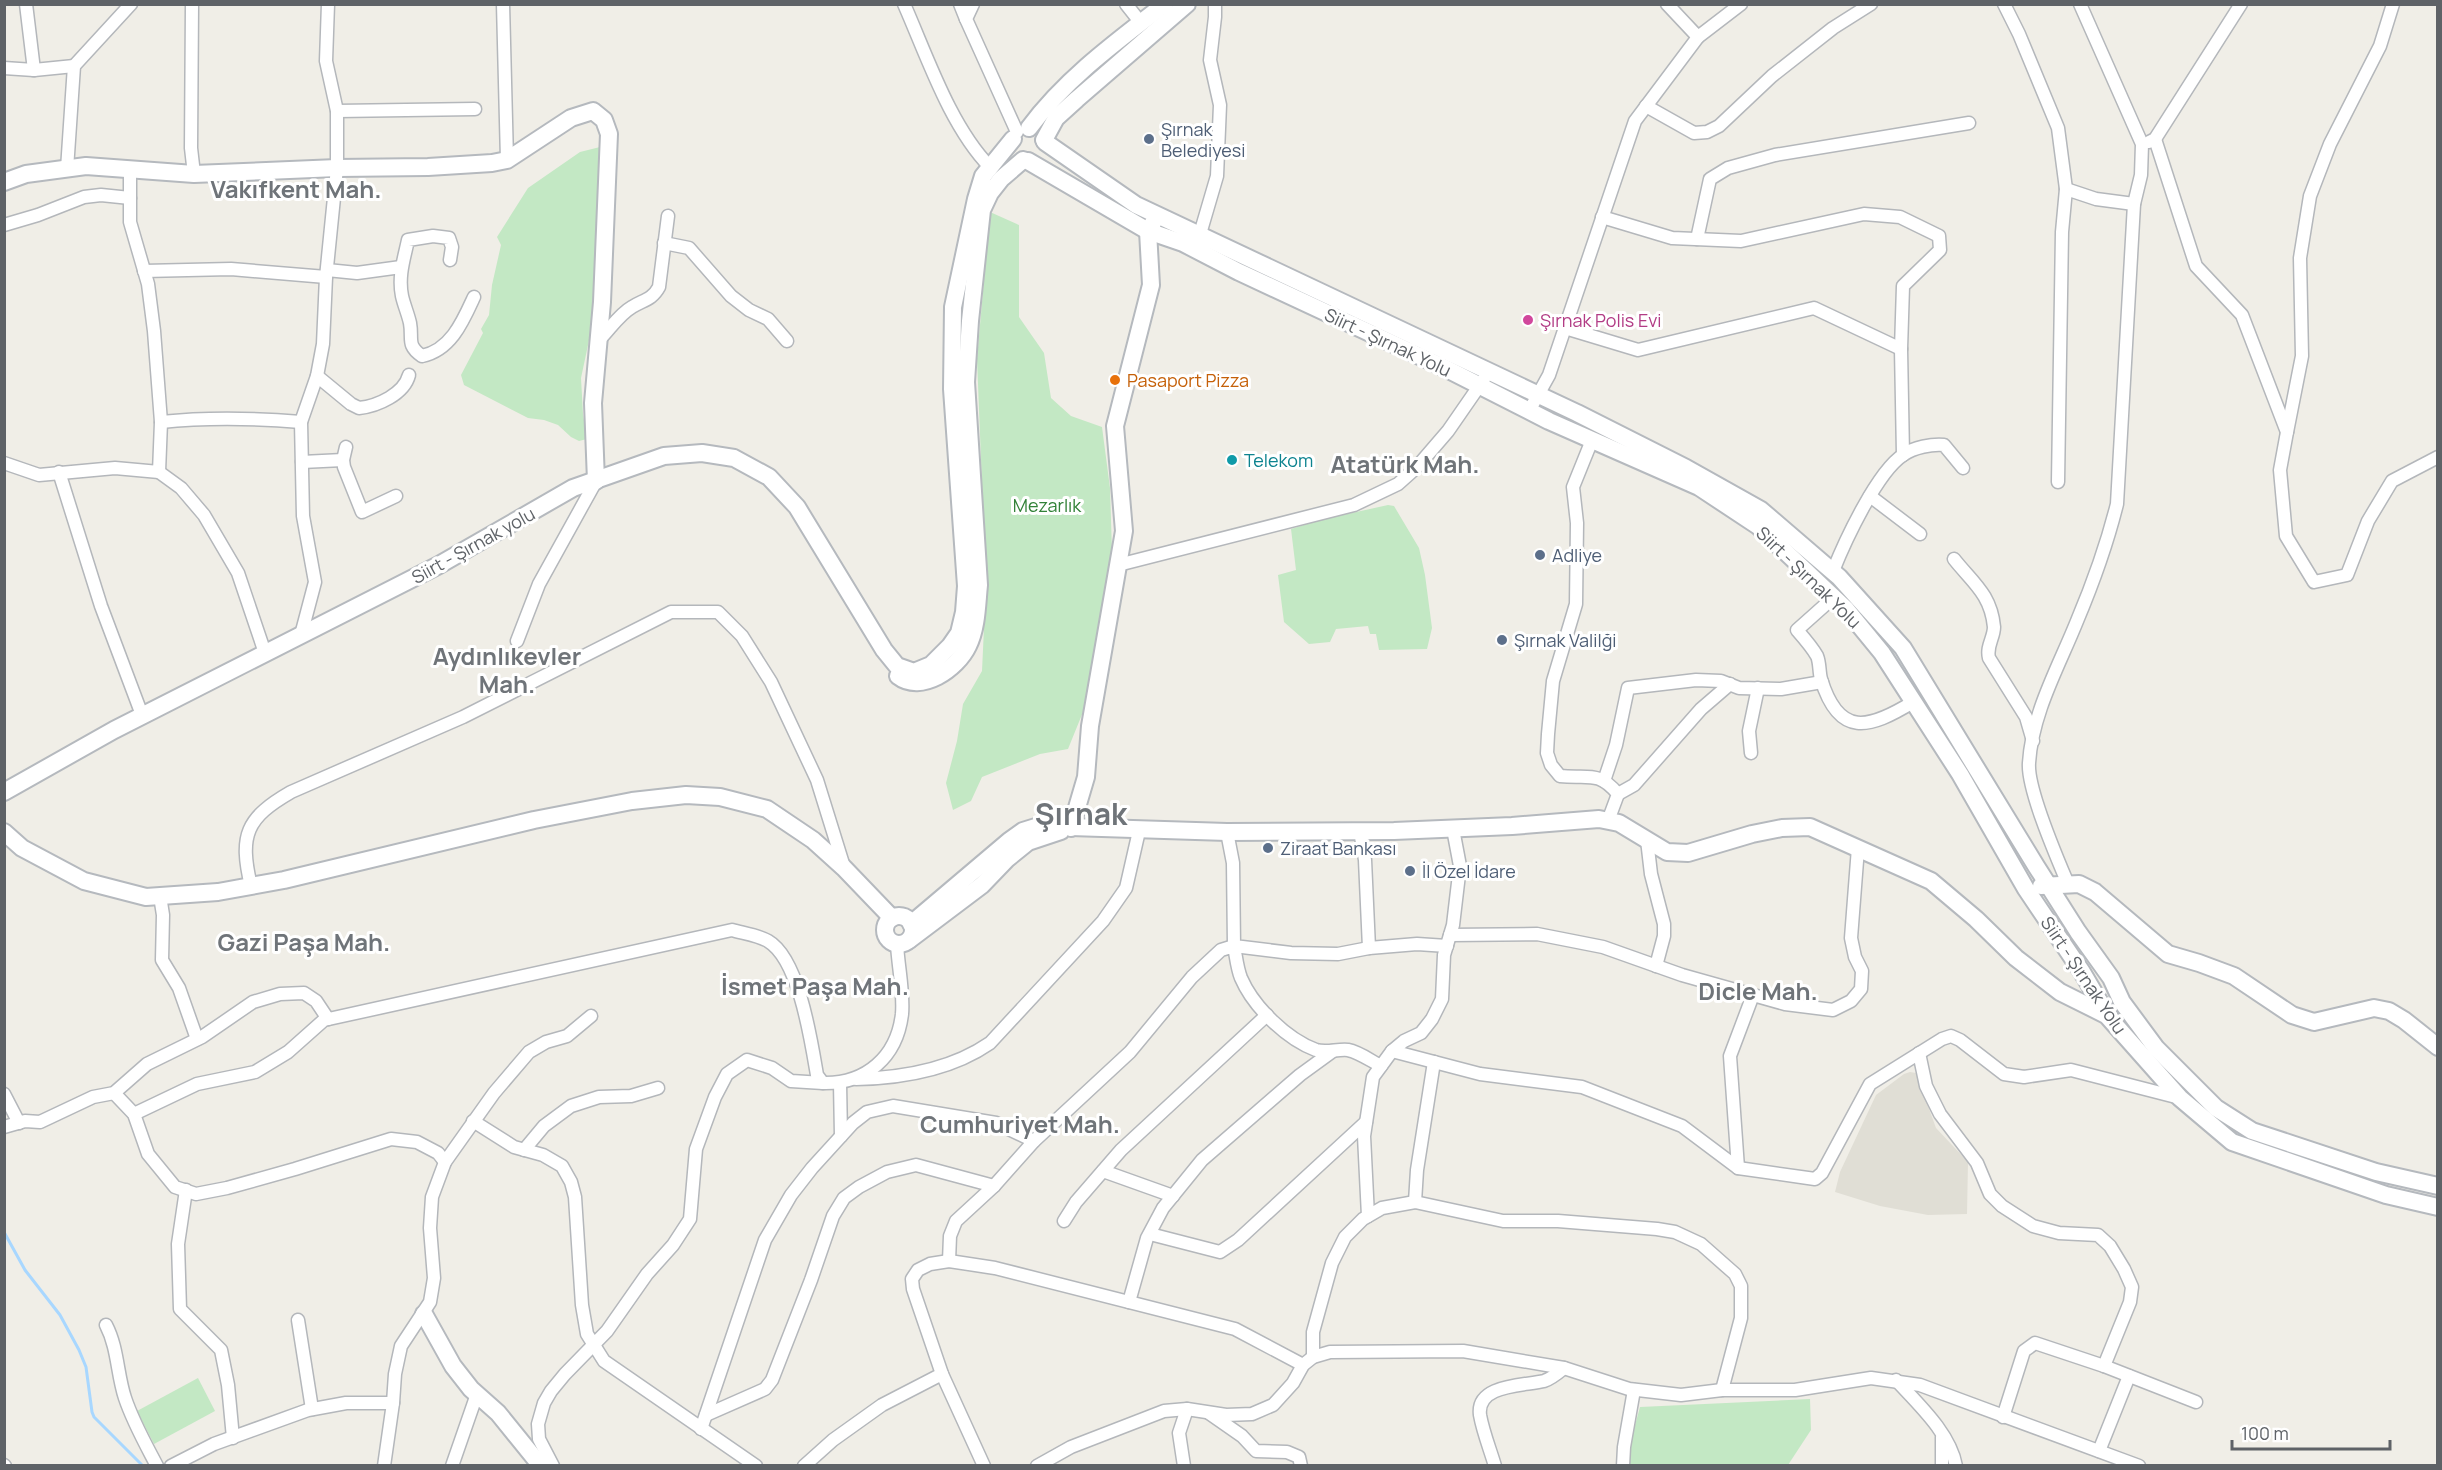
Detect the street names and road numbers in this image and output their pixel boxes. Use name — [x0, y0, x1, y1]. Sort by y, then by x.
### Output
street label: Siirt - Şırnak Yolu — [1321, 302, 1455, 382]
street label: Siirt - Şırnak yolu — [407, 501, 539, 589]
street label: Siirt - Şırnak Yolu — [1751, 521, 1867, 633]
street label: Siirt - Şırnak Yolu — [2036, 911, 2132, 1039]

